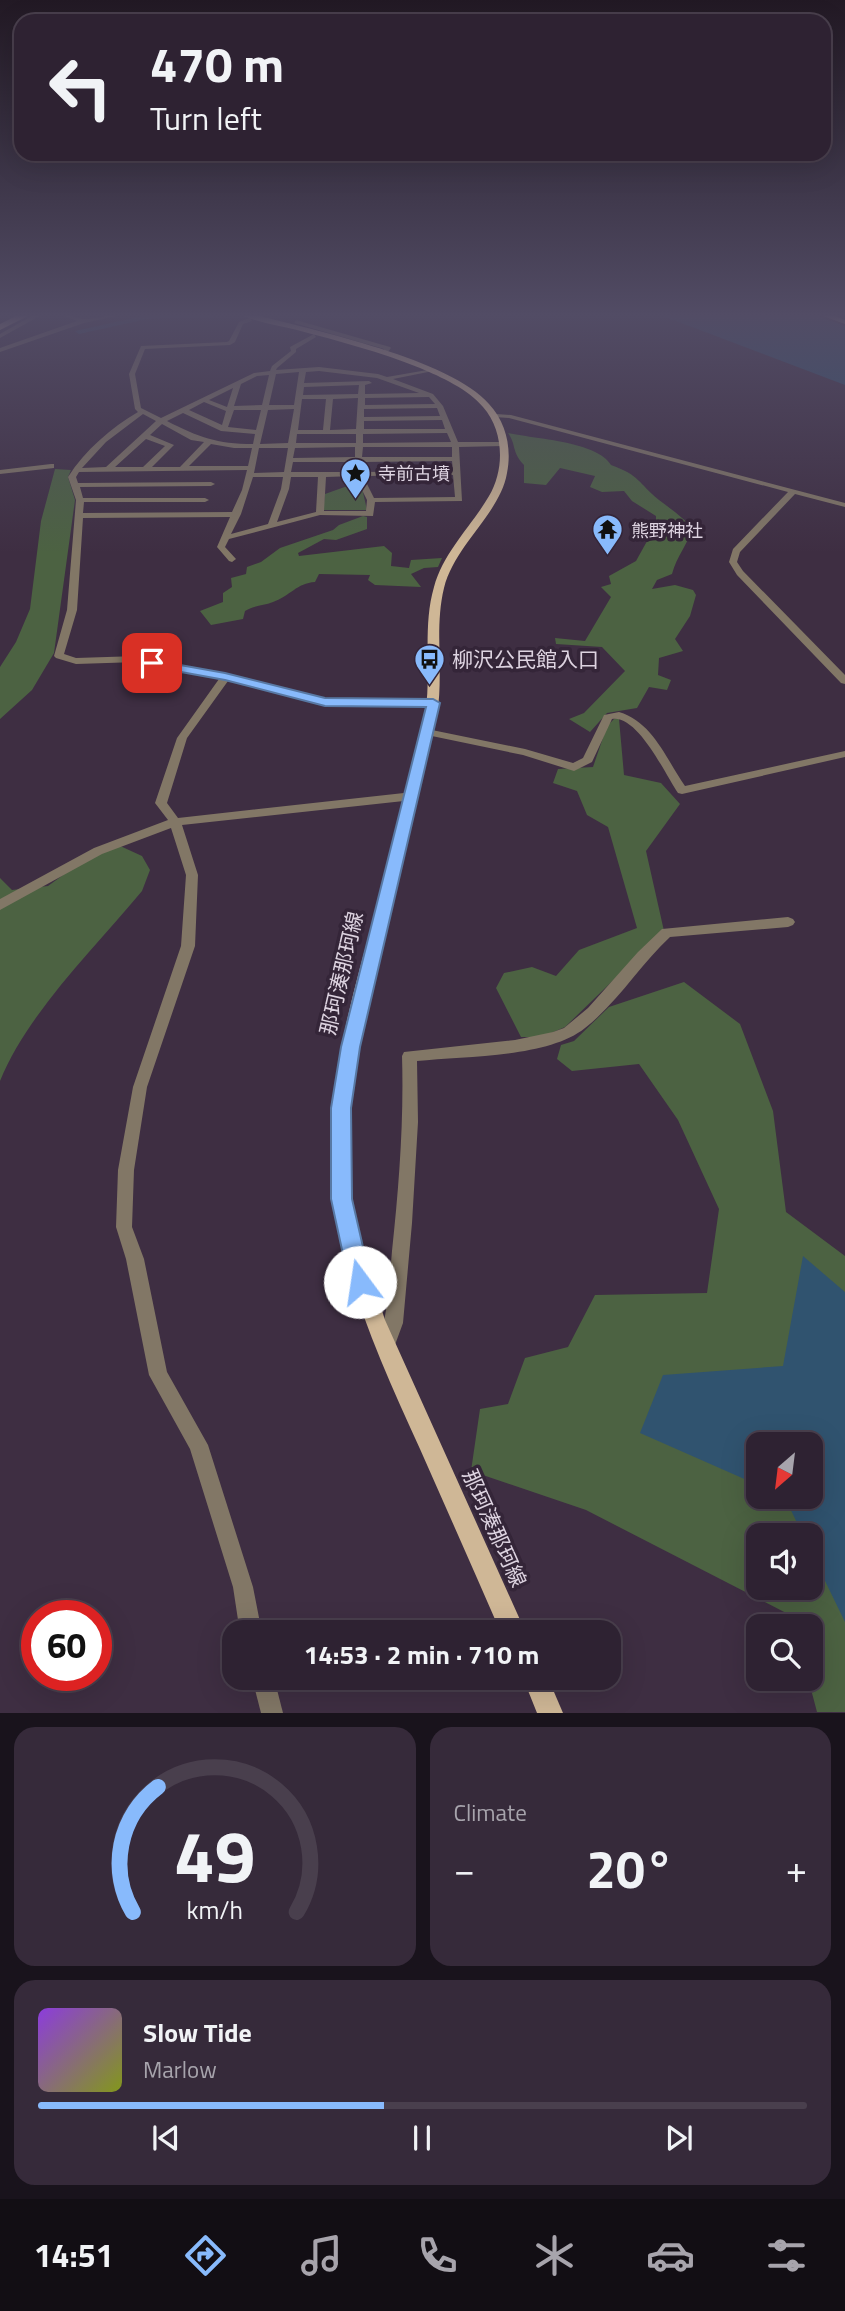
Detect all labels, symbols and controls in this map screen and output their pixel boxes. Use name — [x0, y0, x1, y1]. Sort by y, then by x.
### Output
text: 470 m — [150, 26, 284, 101]
icon: left — [35, 42, 126, 133]
text: Turn left — [150, 94, 262, 142]
place icon: 寺前古墳 — [338, 456, 372, 500]
place label: 寺前古墳 — [378, 460, 450, 487]
temple icon: 熊野神社 — [591, 513, 625, 557]
place label: 熊野神社 — [631, 517, 703, 544]
pin — [122, 633, 182, 693]
bus stop icon: 柳沢公民館入口 — [412, 642, 446, 686]
place label: 柳沢公民館入口 — [452, 643, 599, 675]
icon: arrive — [133, 644, 171, 682]
street label: 那珂湊那珂線 — [311, 908, 371, 1038]
position arrow — [323, 1245, 397, 1319]
north arrow — [746, 1432, 822, 1508]
map controls — [746, 1432, 823, 1691]
street label: 那珂湊那珂線 — [455, 1464, 535, 1592]
button: sound — [746, 1523, 823, 1600]
speed limit sign: 60 — [21, 1600, 112, 1691]
button: search — [746, 1614, 823, 1691]
text: 14:53 · 2 min · 710 m — [304, 1635, 539, 1674]
text: Climate — [454, 1795, 527, 1830]
text: 49 — [174, 1801, 256, 1911]
text: 20° — [587, 1829, 674, 1908]
text: − — [454, 1840, 475, 1898]
text: + — [786, 1840, 807, 1898]
text: km/h — [186, 1891, 243, 1929]
text: Slow Tide — [143, 2013, 252, 2052]
text: Marlow — [143, 2052, 217, 2087]
icon: previous — [147, 2119, 185, 2157]
icon: pause — [403, 2119, 441, 2157]
icon: next — [660, 2119, 698, 2157]
text: 14:51 — [34, 2231, 114, 2279]
icon: directions — [181, 2231, 230, 2280]
icon: music — [297, 2231, 346, 2280]
icon: phone — [413, 2231, 462, 2280]
icon: climate — [530, 2231, 579, 2280]
icon: car — [646, 2231, 695, 2280]
icon: filters — [762, 2231, 811, 2280]

